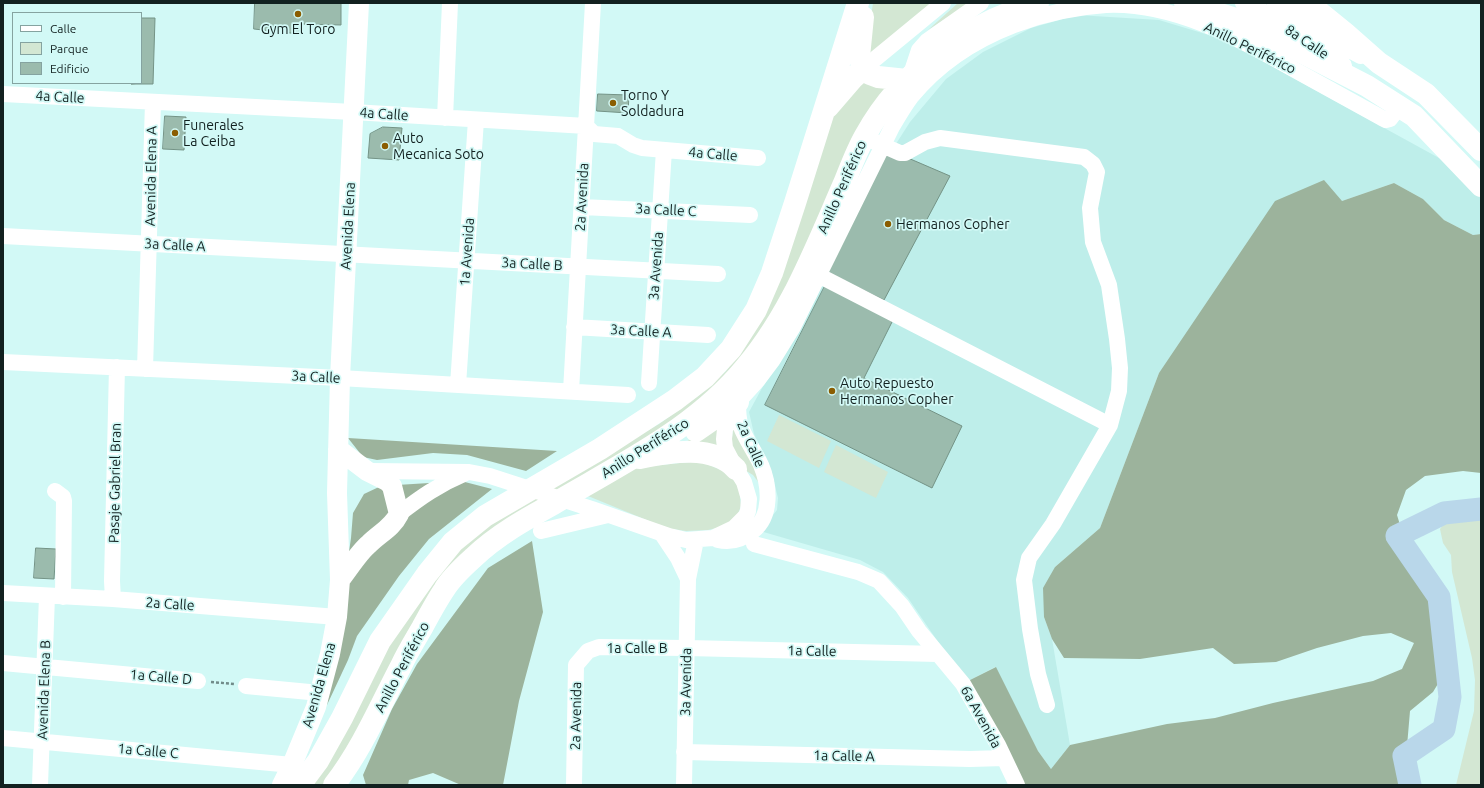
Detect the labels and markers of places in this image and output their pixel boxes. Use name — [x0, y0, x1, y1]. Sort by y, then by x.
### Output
marker: Gym El Toro — [293, 9, 303, 19]
place label: Gym El Toro — [261, 21, 335, 37]
place label: Torno Y Soldadura — [621, 87, 684, 120]
marker: Torno Y Soldadura — [608, 98, 618, 108]
place label: Funerales La Ceiba — [183, 117, 244, 150]
marker: Funerales La Ceiba — [170, 128, 180, 138]
place label: Auto Mecanica Soto — [393, 130, 484, 162]
marker: Auto Mecanica Soto — [380, 141, 390, 151]
place label: Hermanos Copher — [896, 216, 1010, 232]
marker: Hermanos Copher — [883, 219, 893, 229]
place label: Auto Repuesto Hermanos Copher — [840, 375, 954, 408]
marker: Auto Repuesto Hermanos Copher — [827, 386, 837, 396]

